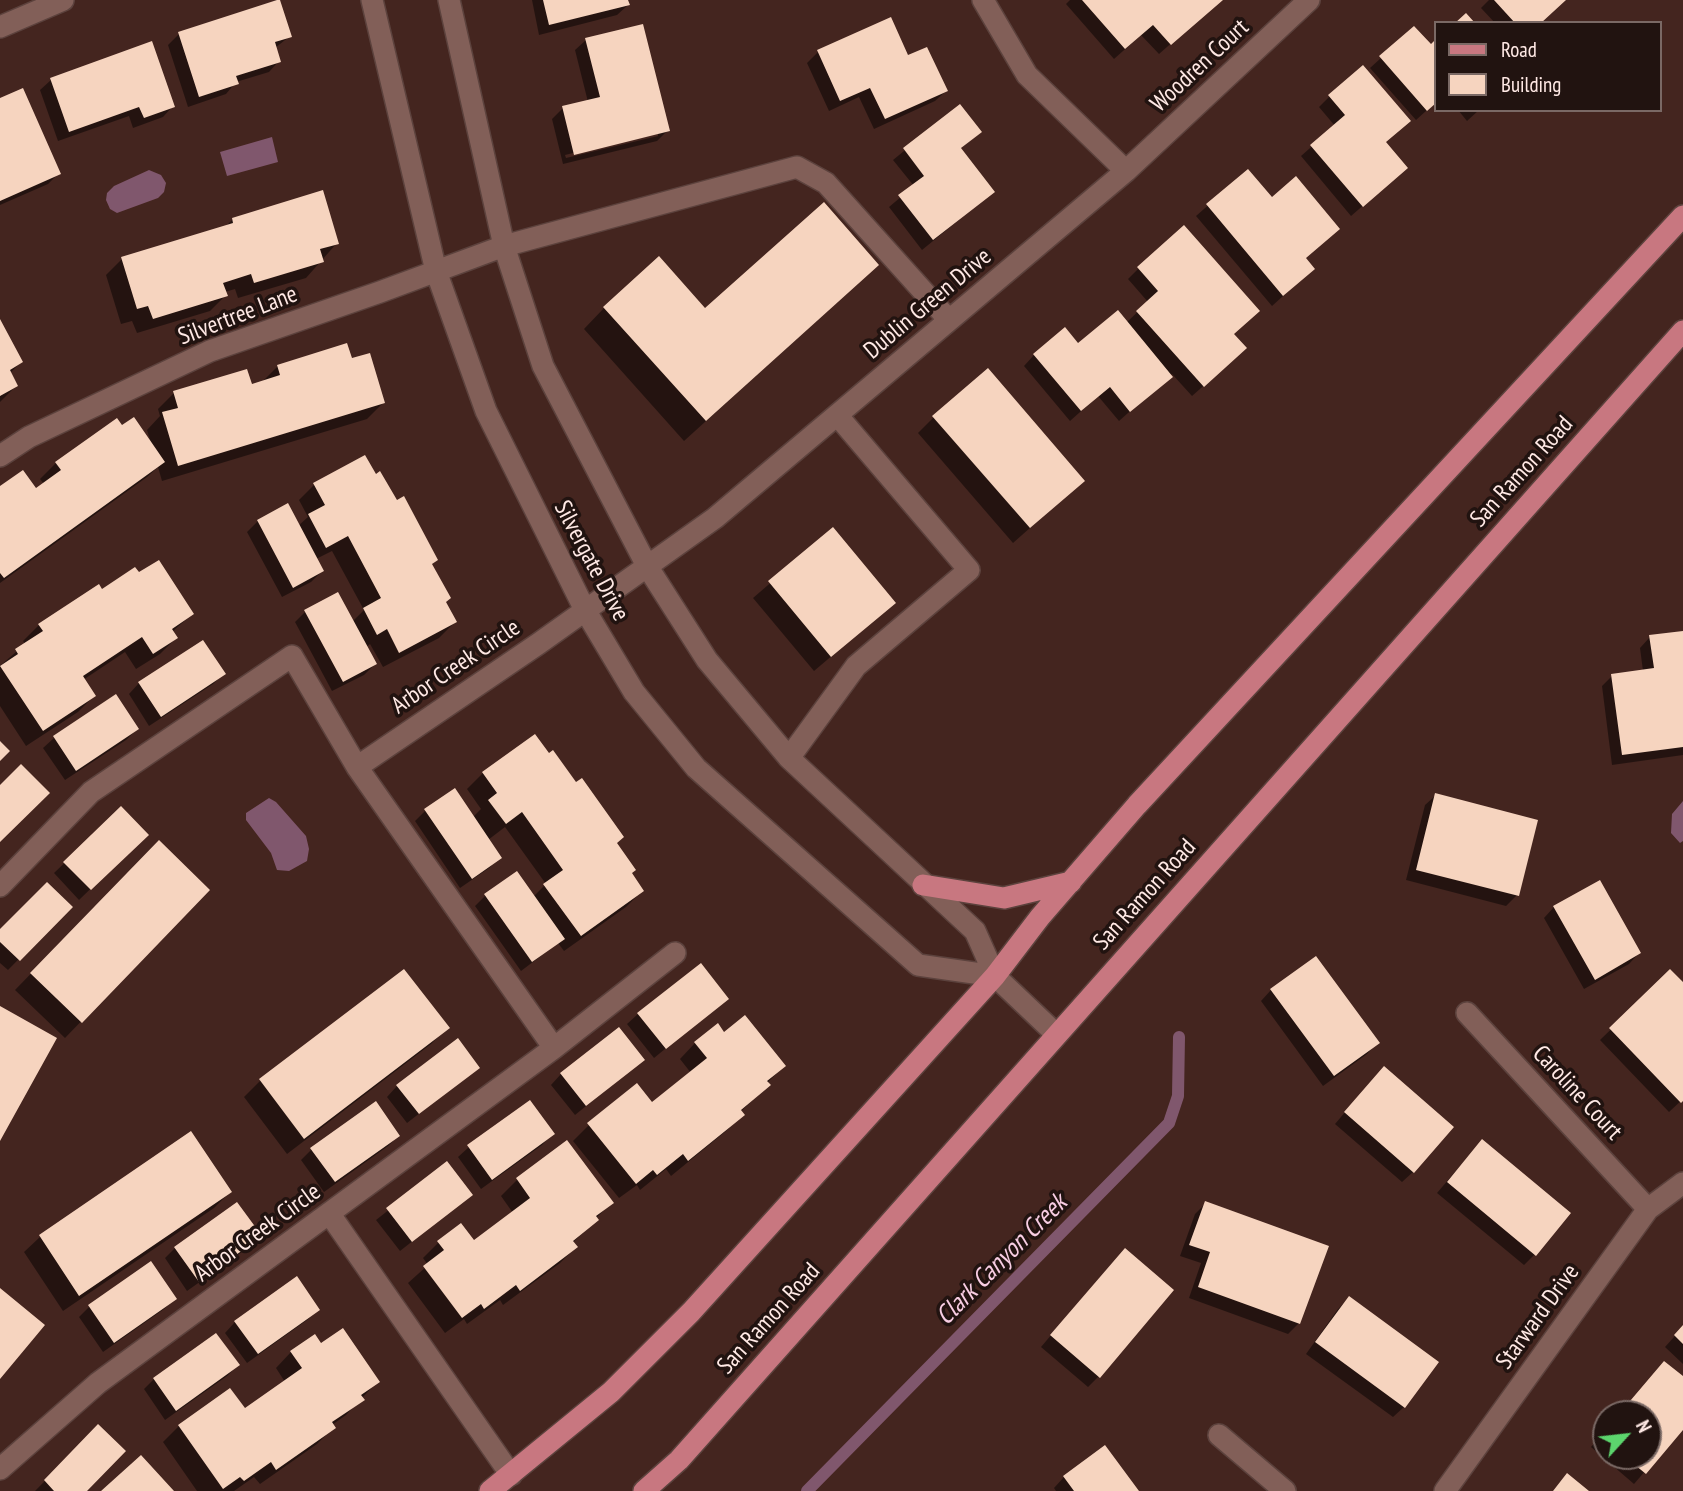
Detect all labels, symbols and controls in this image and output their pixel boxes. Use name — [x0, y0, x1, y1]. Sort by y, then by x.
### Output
street label: Woodren Court — [1145, 13, 1255, 119]
legend — [1434, 21, 1662, 112]
text: Road — [1501, 36, 1537, 63]
text: Building — [1501, 71, 1561, 98]
street label: Dublin Green Drive — [859, 242, 997, 366]
street label: Silvertree Lane — [174, 280, 302, 352]
street label: San Ramon Road — [1465, 411, 1579, 533]
street label: Silvergate Drive — [547, 496, 635, 626]
street label: Arbor Creek Circle — [386, 614, 526, 720]
street label: San Ramon Road — [1088, 834, 1202, 956]
street label: Caroline Court — [1526, 1040, 1628, 1146]
street label: Arbor Creek Circle — [189, 1178, 327, 1288]
water label: Clark Canyon Creek — [930, 1188, 1074, 1332]
street label: San Ramon Road — [712, 1258, 826, 1380]
street label: Starward Drive — [1490, 1259, 1586, 1375]
north arrow — [1592, 1400, 1662, 1470]
text: N — [1631, 1416, 1657, 1436]

